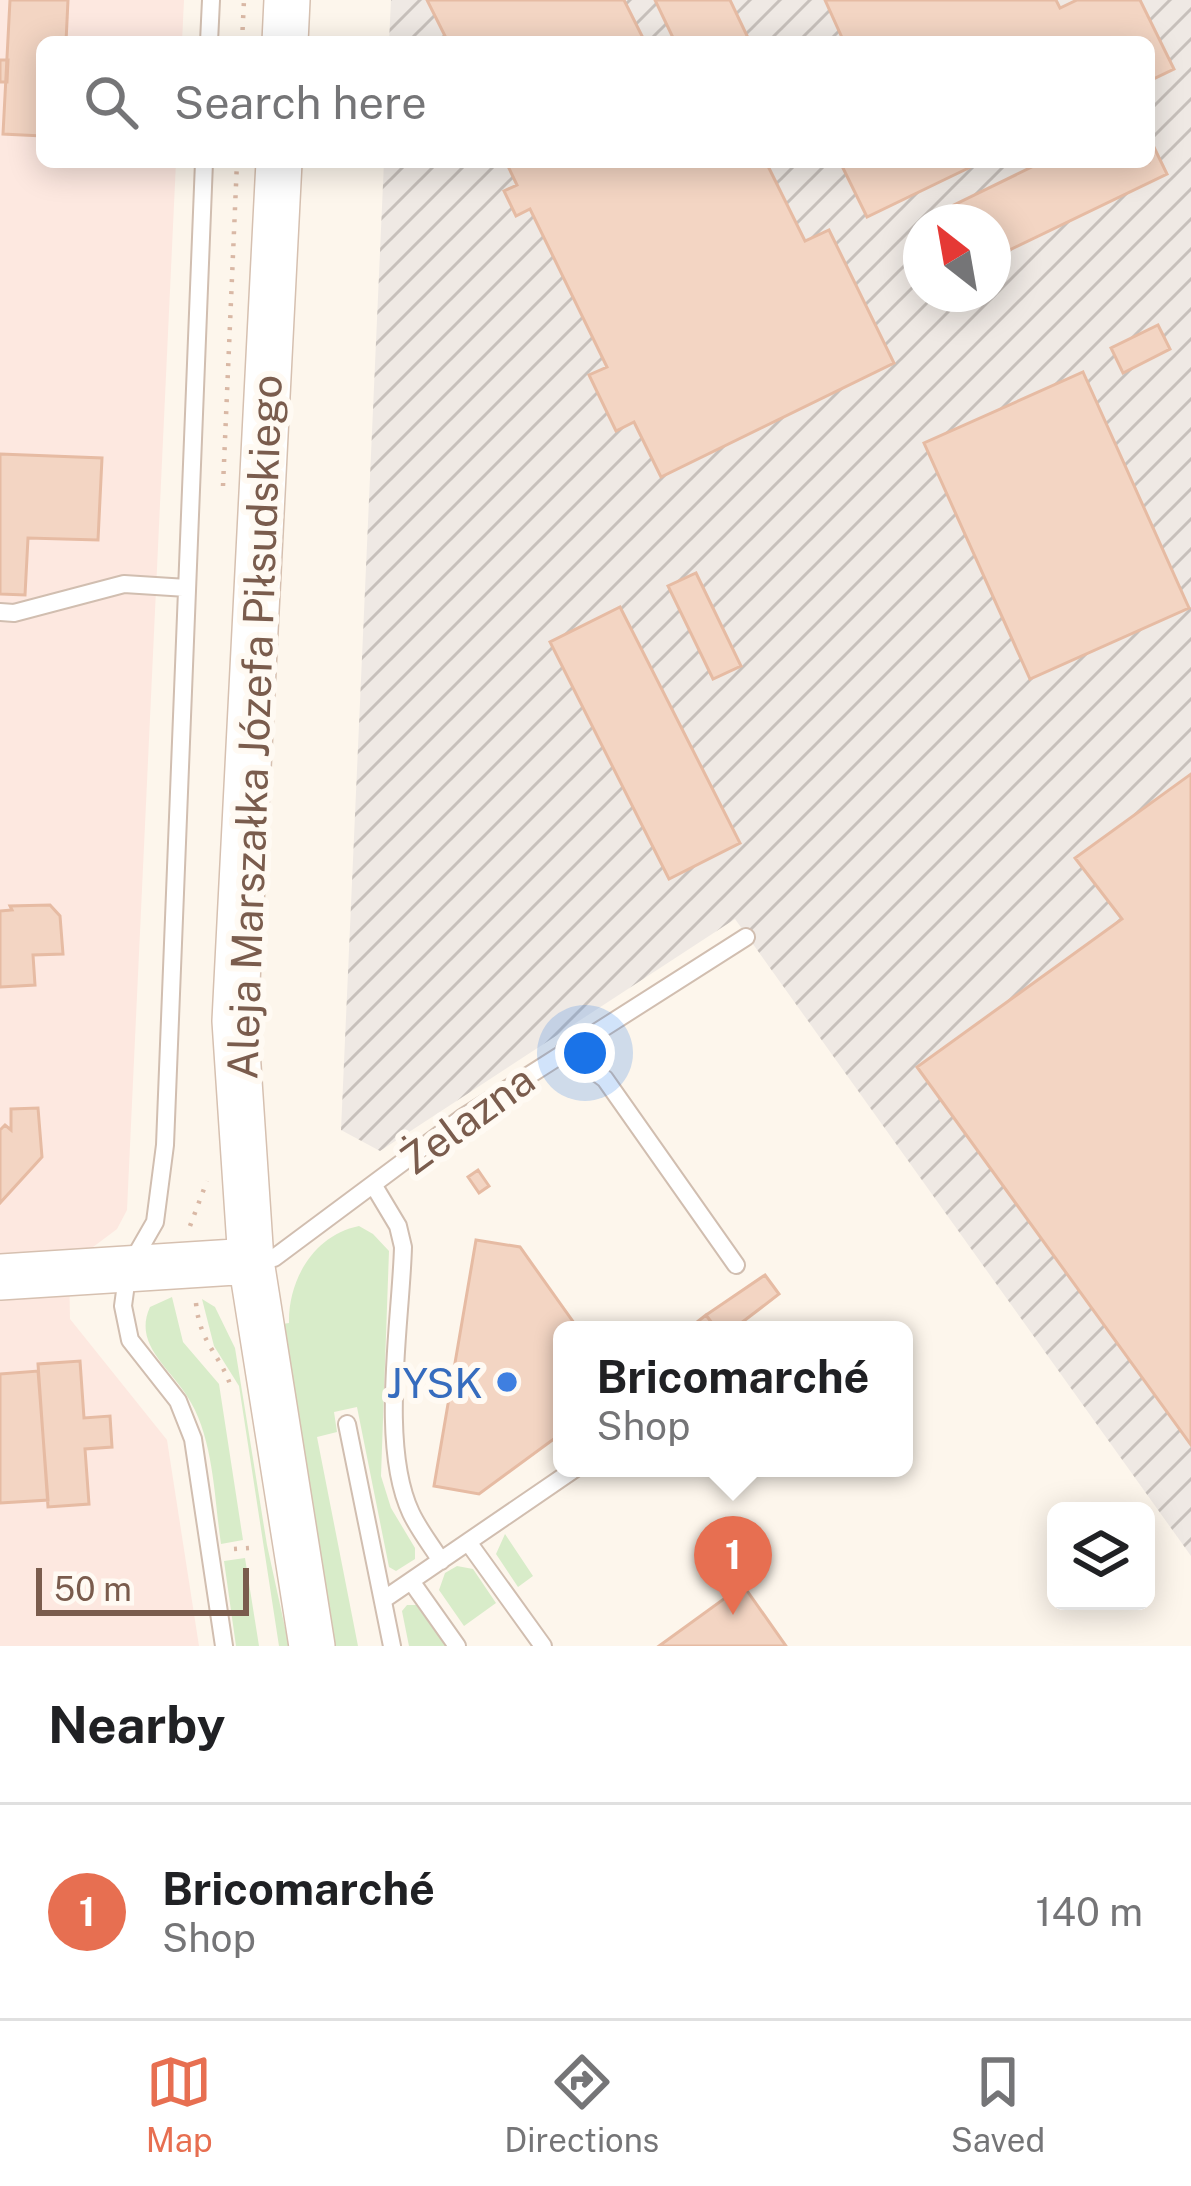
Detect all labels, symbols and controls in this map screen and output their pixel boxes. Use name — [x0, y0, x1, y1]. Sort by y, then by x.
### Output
search box — [36, 36, 1155, 168]
icon: search — [78, 69, 144, 135]
text: Search here — [174, 76, 427, 129]
north arrow — [903, 204, 1011, 312]
street label: Aleja Marszałka Józefa Piłsudskiego — [217, 374, 291, 1080]
your location — [555, 1023, 615, 1083]
street label: Żelazna — [391, 1054, 543, 1184]
popup — [553, 1321, 913, 1477]
text: Bricomarché — [597, 1350, 870, 1403]
place label: JYSK — [386, 1358, 483, 1407]
marker: JYSK — [494, 1369, 520, 1395]
text: Shop — [597, 1403, 690, 1449]
map controls — [1047, 1502, 1155, 1610]
button: layers — [1047, 1502, 1155, 1610]
pin: 1 — [694, 1516, 772, 1615]
scale bar — [36, 1562, 249, 1615]
text: 50 m — [54, 1570, 132, 1608]
text: Nearby — [48, 1695, 225, 1754]
text: Bricomarché — [162, 1862, 435, 1915]
text: 1 — [79, 1889, 95, 1935]
text: 140 m — [1036, 1889, 1143, 1935]
text: Shop — [162, 1915, 256, 1961]
tab: Map — [146, 2049, 213, 2159]
tab: Directions — [504, 2049, 659, 2159]
tab: Saved — [951, 2049, 1045, 2159]

